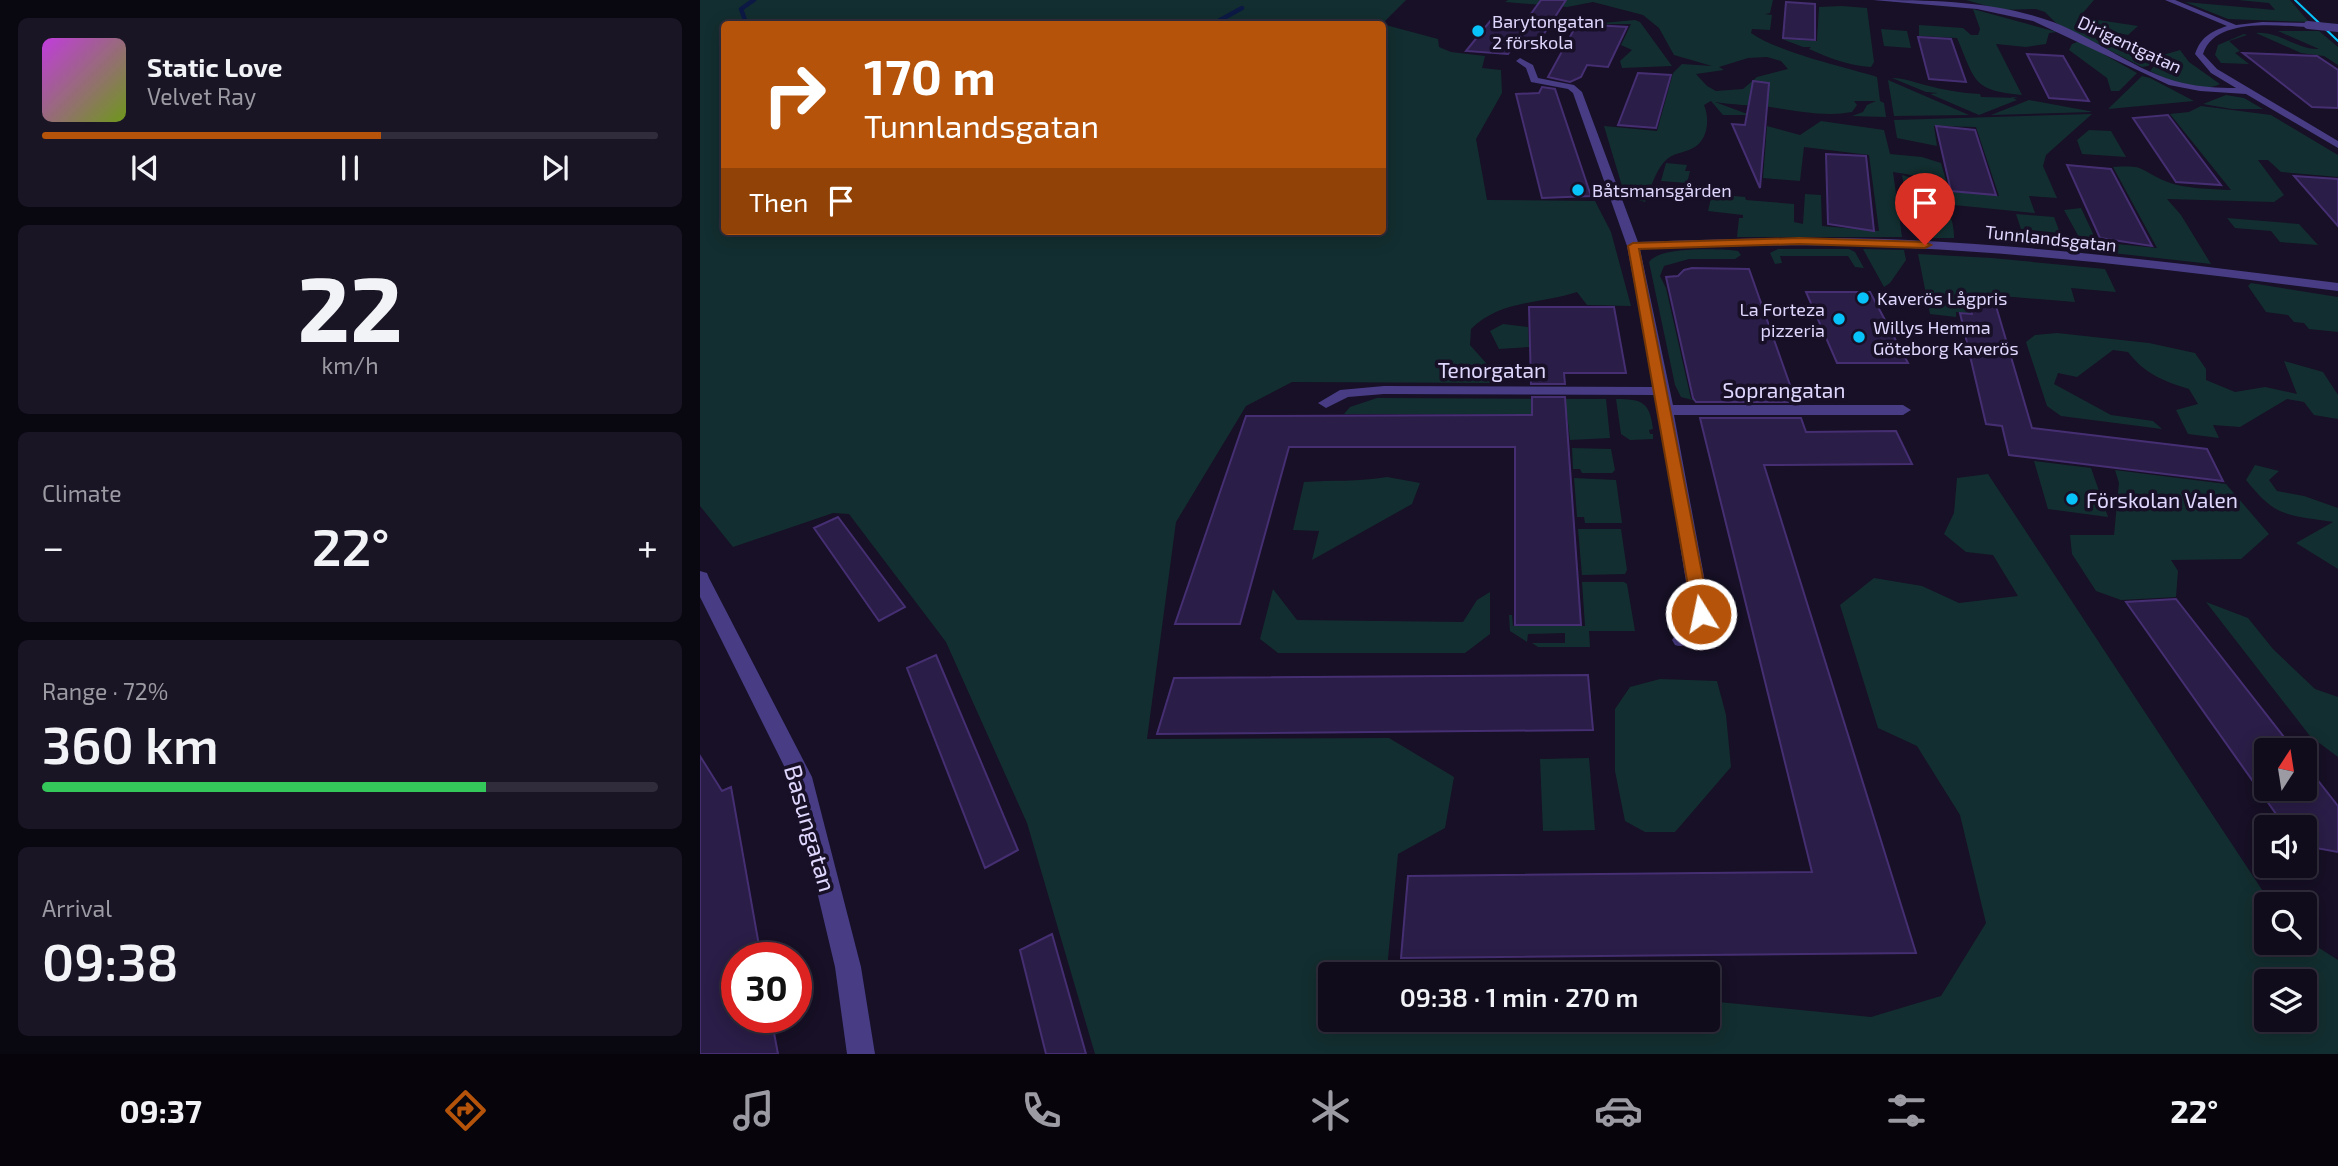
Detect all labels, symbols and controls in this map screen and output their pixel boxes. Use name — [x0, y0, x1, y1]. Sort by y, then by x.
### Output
place label: Barytongatan 2 förskola — [1492, 10, 1604, 53]
street label: Dirigentgatan — [2075, 10, 2185, 78]
marker: Barytongatan 2 förskola — [1470, 23, 1486, 39]
text: 170 m — [864, 46, 996, 105]
icon: right — [749, 49, 840, 140]
text: Static Love — [147, 51, 283, 82]
text: Velvet Ray — [147, 82, 256, 110]
text: Tunnlandsgatan — [864, 106, 1099, 144]
icon: previous — [126, 149, 164, 187]
icon: pause — [331, 149, 369, 187]
icon: next — [536, 149, 574, 187]
pin — [1895, 173, 1955, 245]
place label: Båtsmansgården — [1592, 179, 1732, 201]
icon: arrive — [822, 182, 860, 220]
marker: Båtsmansgården — [1570, 182, 1586, 198]
icon: arrive — [1906, 184, 1944, 222]
text: Then — [749, 186, 808, 217]
street label: Tunnlandsgatan — [1984, 220, 2118, 256]
text: 22 — [297, 251, 403, 360]
place label: Kaverös Lågpris — [1877, 287, 2007, 309]
marker: Kaverös Lågpris — [1855, 290, 1871, 306]
place label: La Forteza pizzeria — [1739, 298, 1825, 341]
marker: La Forteza pizzeria — [1831, 311, 1847, 327]
place label: Willys Hemma Göteborg Kaverös — [1873, 316, 2019, 359]
marker: Willys Hemma Göteborg Kaverös — [1851, 329, 1867, 345]
text: km/h — [321, 351, 379, 379]
street label: Tenorgatan — [1438, 357, 1546, 382]
street label: Soprangatan — [1723, 377, 1845, 402]
text: Climate — [42, 479, 122, 507]
place label: Förskolan Valen — [2086, 487, 2238, 512]
marker: Förskolan Valen — [2064, 491, 2080, 507]
text: 22° — [312, 514, 390, 576]
text: − — [42, 523, 64, 569]
text: + — [637, 523, 658, 569]
position arrow — [1664, 577, 1738, 651]
text: Range · 72% — [42, 677, 168, 705]
text: 360 km — [42, 712, 219, 774]
north arrow — [2254, 738, 2317, 802]
map controls — [2254, 738, 2317, 1032]
street label: Basungatan — [779, 761, 843, 895]
button: sound — [2254, 815, 2317, 878]
button: search — [2254, 892, 2317, 955]
text: Arrival — [42, 894, 112, 922]
text: 09:38 — [42, 929, 179, 991]
speed limit sign: 30 — [721, 942, 812, 1033]
button: layers — [2254, 969, 2317, 1032]
text: 09:38 · 1 min · 270 m — [1400, 981, 1638, 1012]
icon: directions — [441, 1086, 490, 1135]
icon: music — [729, 1086, 778, 1135]
icon: phone — [1017, 1086, 1066, 1135]
icon: climate — [1306, 1086, 1355, 1135]
icon: car — [1594, 1086, 1643, 1135]
icon: filters — [1882, 1086, 1931, 1135]
text: 09:37 — [120, 1091, 202, 1129]
text: 22° — [2170, 1091, 2218, 1129]

